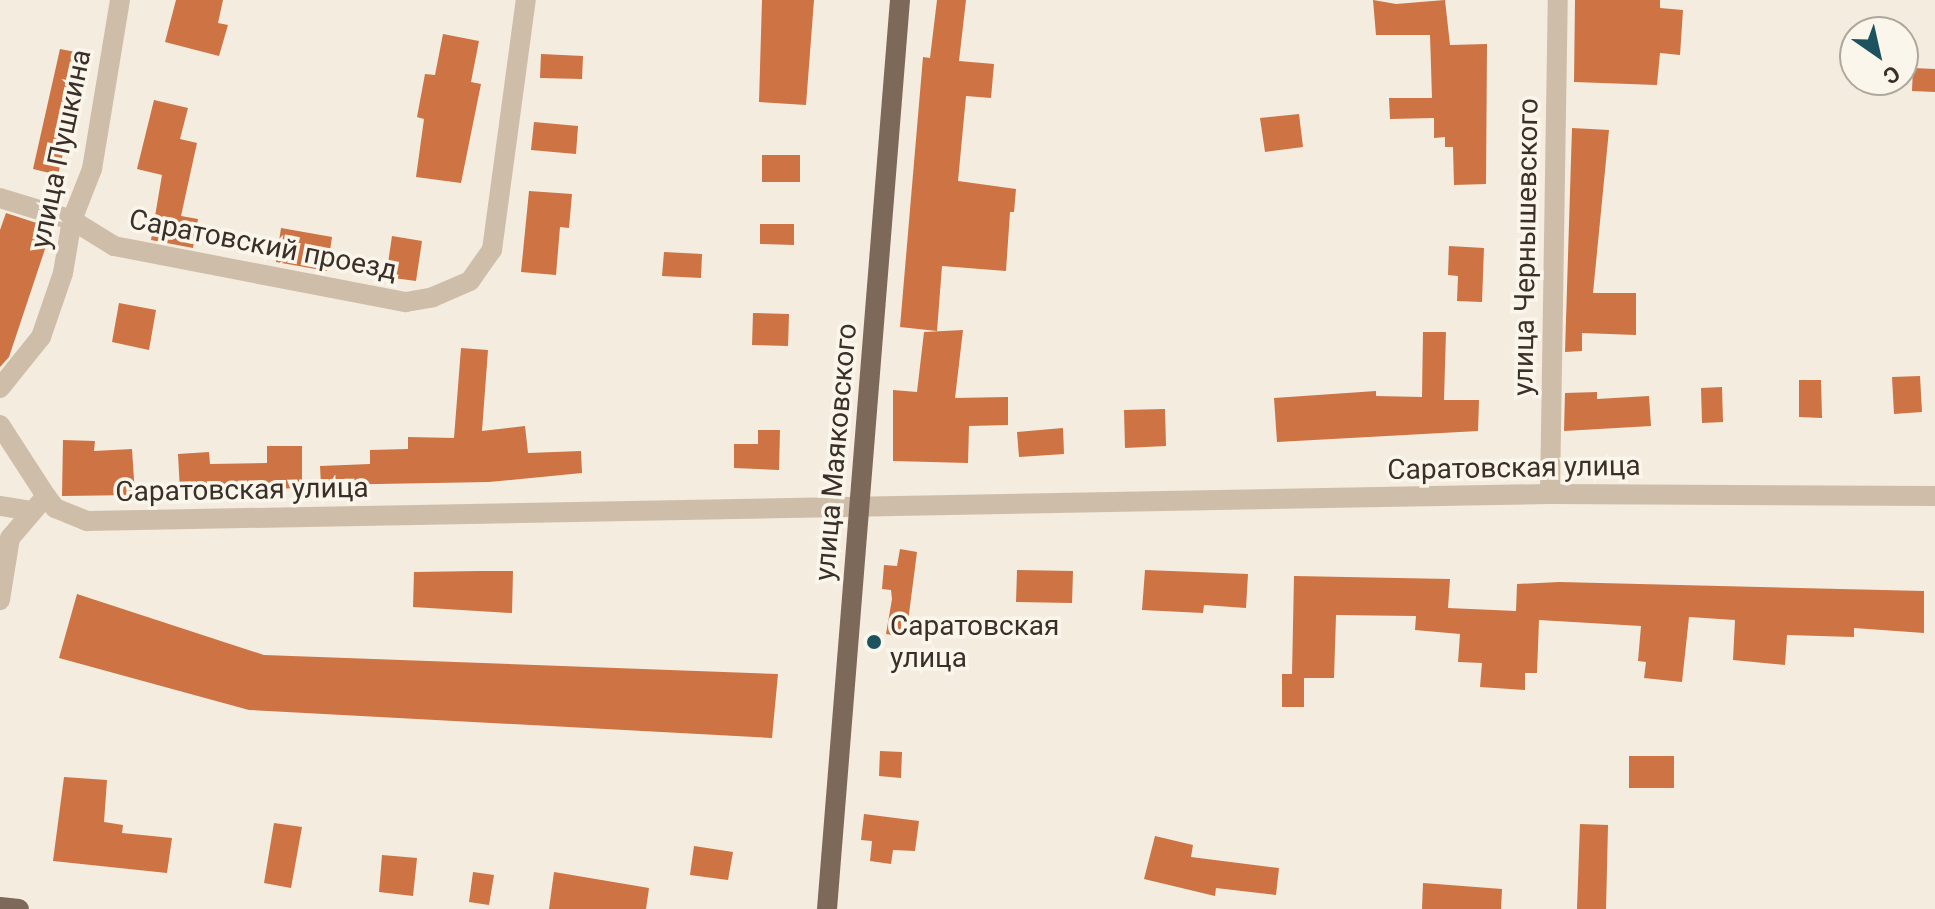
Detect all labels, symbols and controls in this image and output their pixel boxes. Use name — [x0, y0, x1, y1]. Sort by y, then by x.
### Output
north arrow — [1839, 16, 1919, 96]
street label: улица Пушкина — [24, 47, 98, 251]
text: С — [1879, 60, 1905, 89]
street label: улица Чернышевского — [1507, 98, 1545, 396]
street label: Саратовский проезд — [126, 203, 400, 287]
street label: улица Маяковского — [808, 322, 864, 582]
street label: Саратовская улица — [1387, 449, 1641, 487]
street label: Саратовская улица — [115, 471, 369, 509]
place label: Саратовская улица — [890, 609, 1059, 675]
marker: Саратовская улица — [865, 633, 883, 651]

